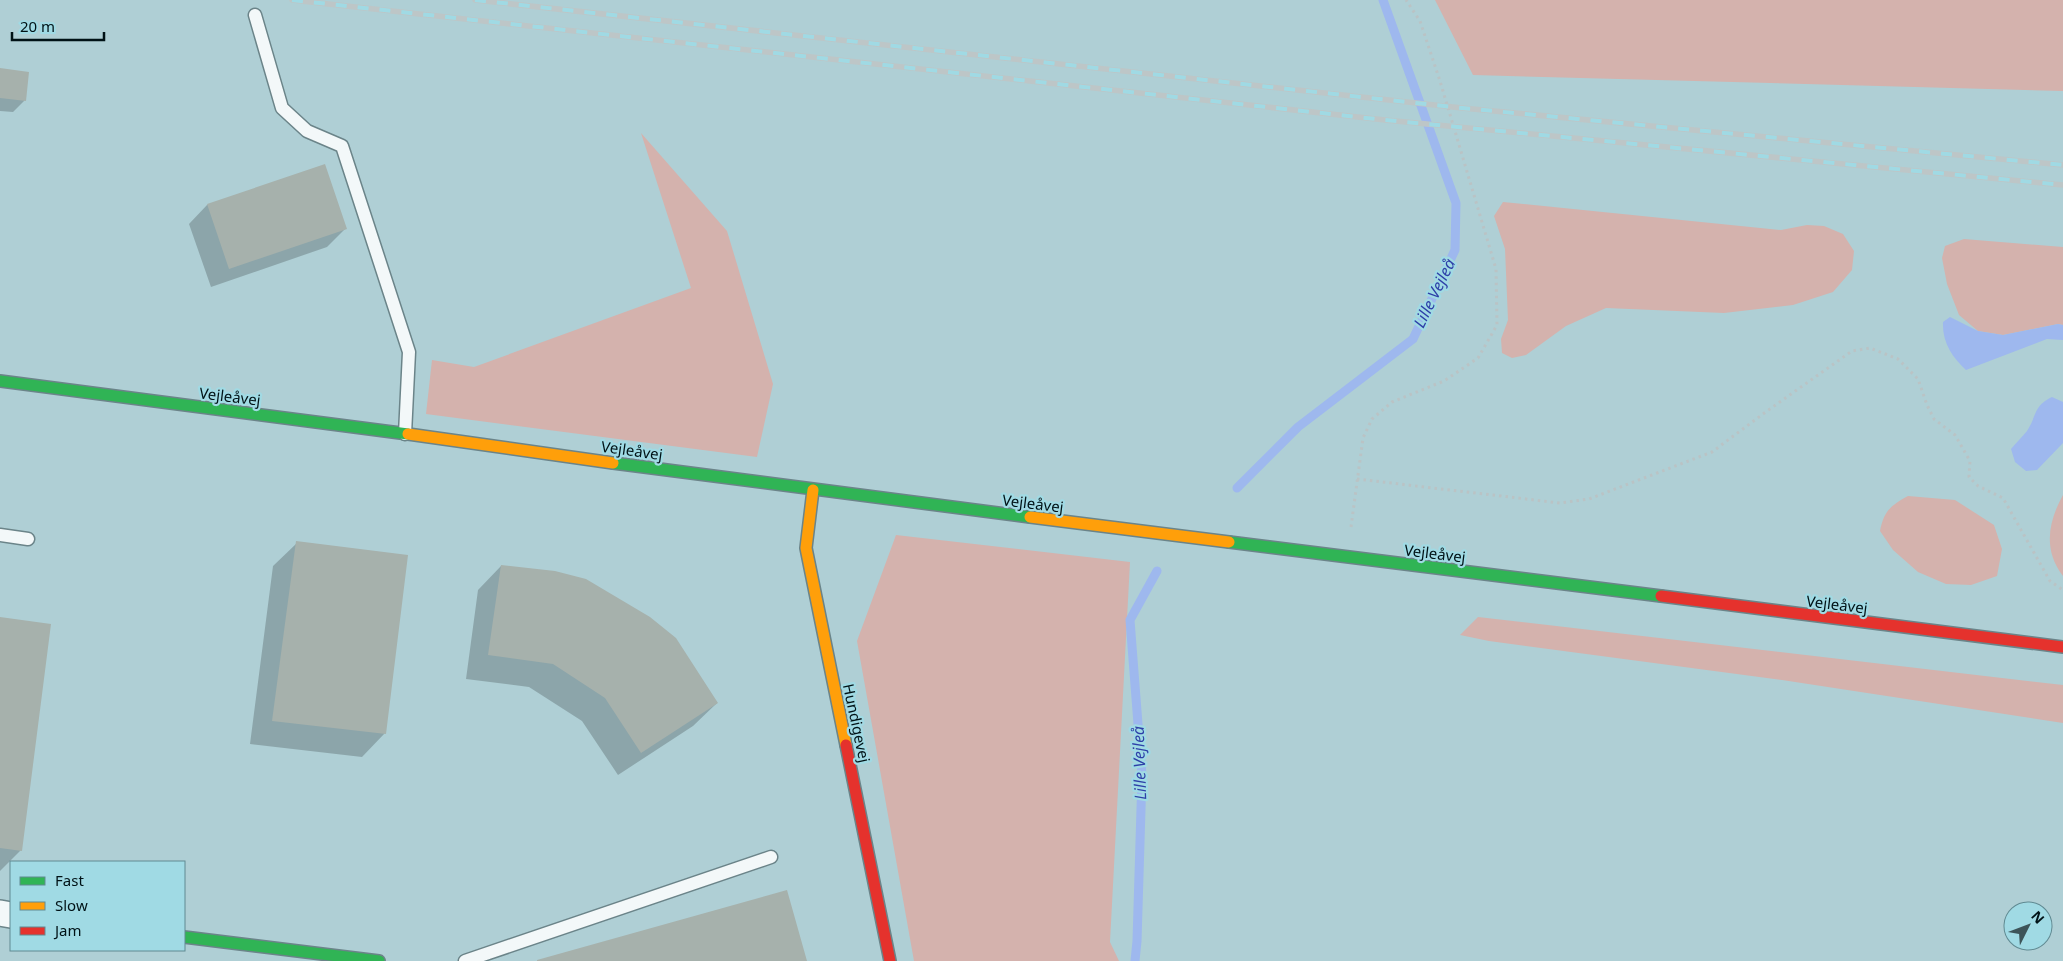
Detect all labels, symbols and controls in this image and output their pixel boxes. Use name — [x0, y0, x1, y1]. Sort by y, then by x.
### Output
scale bar — [12, 10, 105, 42]
text: 20 m — [20, 16, 55, 36]
water label: Lille Vejleå — [1408, 255, 1460, 331]
street label: Vejleåvej — [198, 382, 262, 410]
street label: Vejleåvej — [600, 436, 664, 464]
street label: Vejleåvej — [1001, 489, 1065, 517]
street label: Vejleåvej — [1403, 539, 1467, 567]
street label: Vejleåvej — [1805, 590, 1869, 618]
street label: Hundigevej — [839, 682, 875, 764]
water label: Lille Vejleå — [1127, 726, 1151, 800]
legend — [10, 861, 185, 951]
text: Fast — [55, 870, 84, 890]
text: Slow — [55, 895, 88, 915]
north arrow — [2003, 901, 2053, 951]
text: N — [2027, 906, 2049, 928]
text: Jam — [53, 920, 82, 940]

